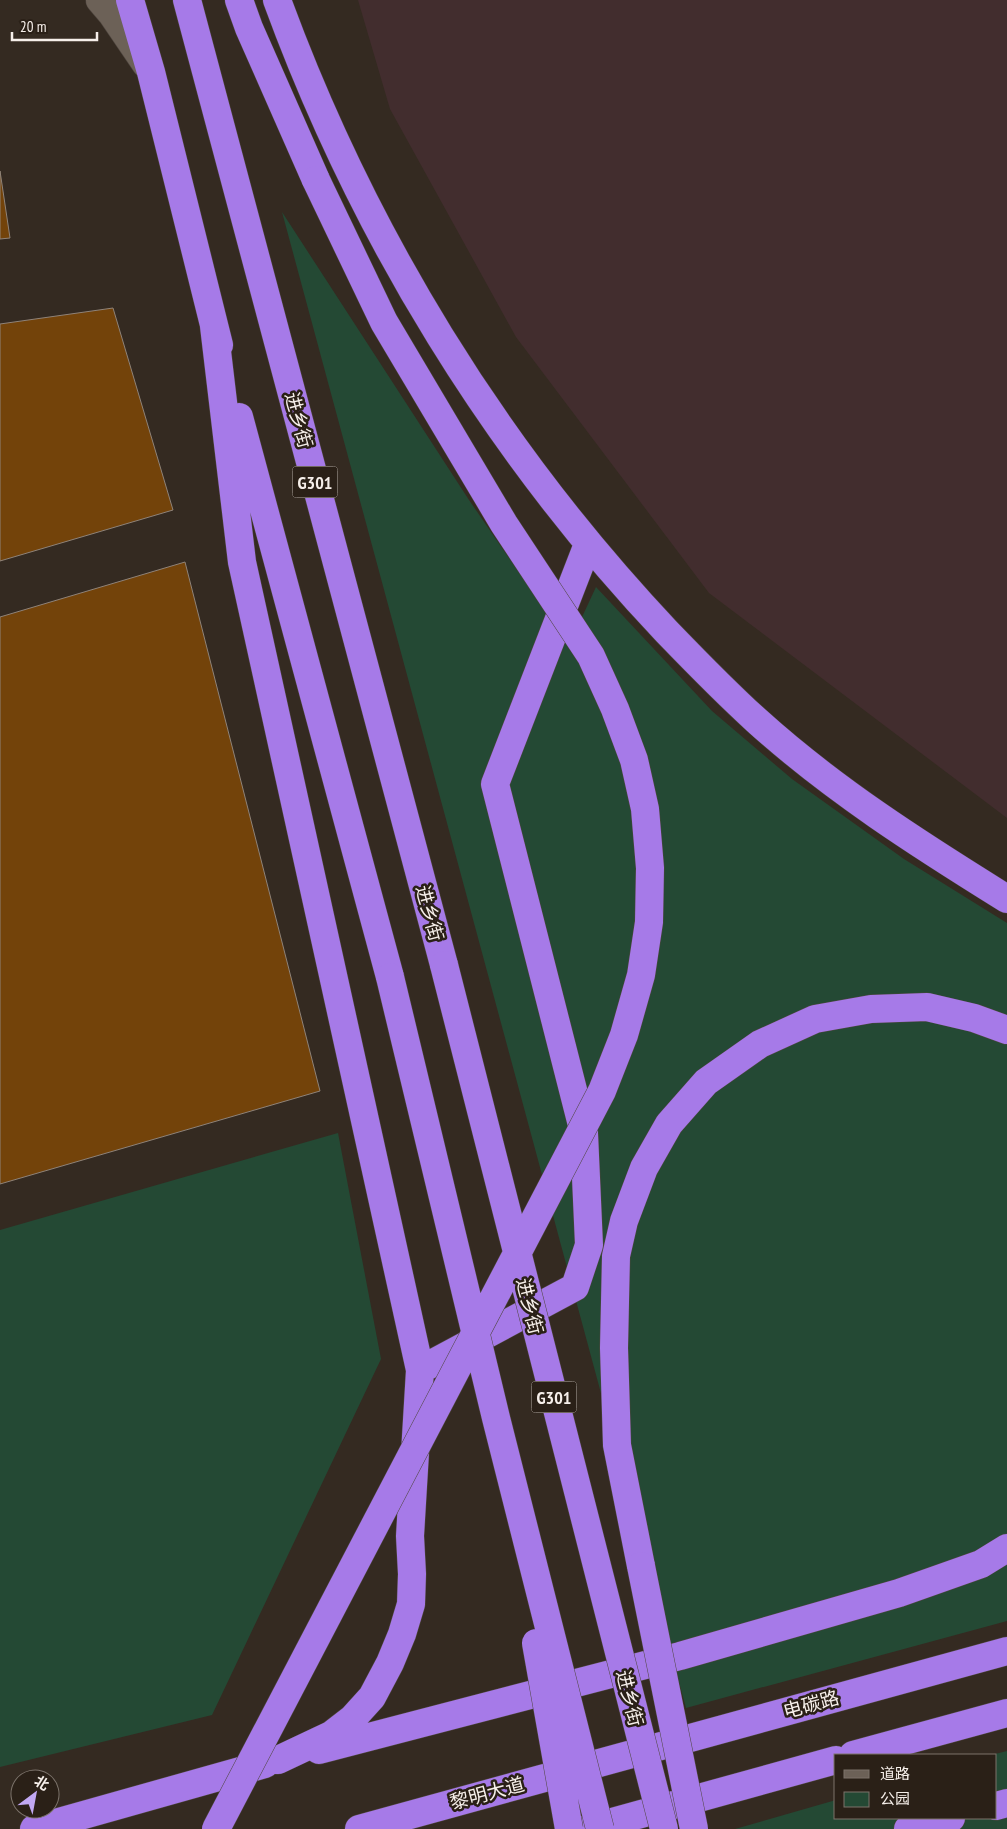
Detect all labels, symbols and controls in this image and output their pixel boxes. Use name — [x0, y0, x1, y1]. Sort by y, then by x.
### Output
scale bar — [12, 10, 98, 42]
text: 20 m — [20, 17, 46, 36]
street label: 进乡街 — [280, 389, 318, 451]
road number: G301 — [292, 467, 338, 498]
street label: 进乡街 — [411, 882, 449, 944]
street label: 进乡街 — [511, 1275, 549, 1337]
road number: G301 — [532, 1381, 576, 1412]
street label: 进乡街 — [611, 1667, 649, 1729]
street label: 电碳路 — [780, 1685, 842, 1723]
legend — [834, 1754, 997, 1819]
text: 道路 — [880, 1764, 910, 1783]
north arrow — [10, 1769, 60, 1819]
text: 北 — [31, 1772, 53, 1794]
street label: 黎明大道 — [447, 1772, 527, 1814]
text: 公园 — [880, 1789, 910, 1808]

